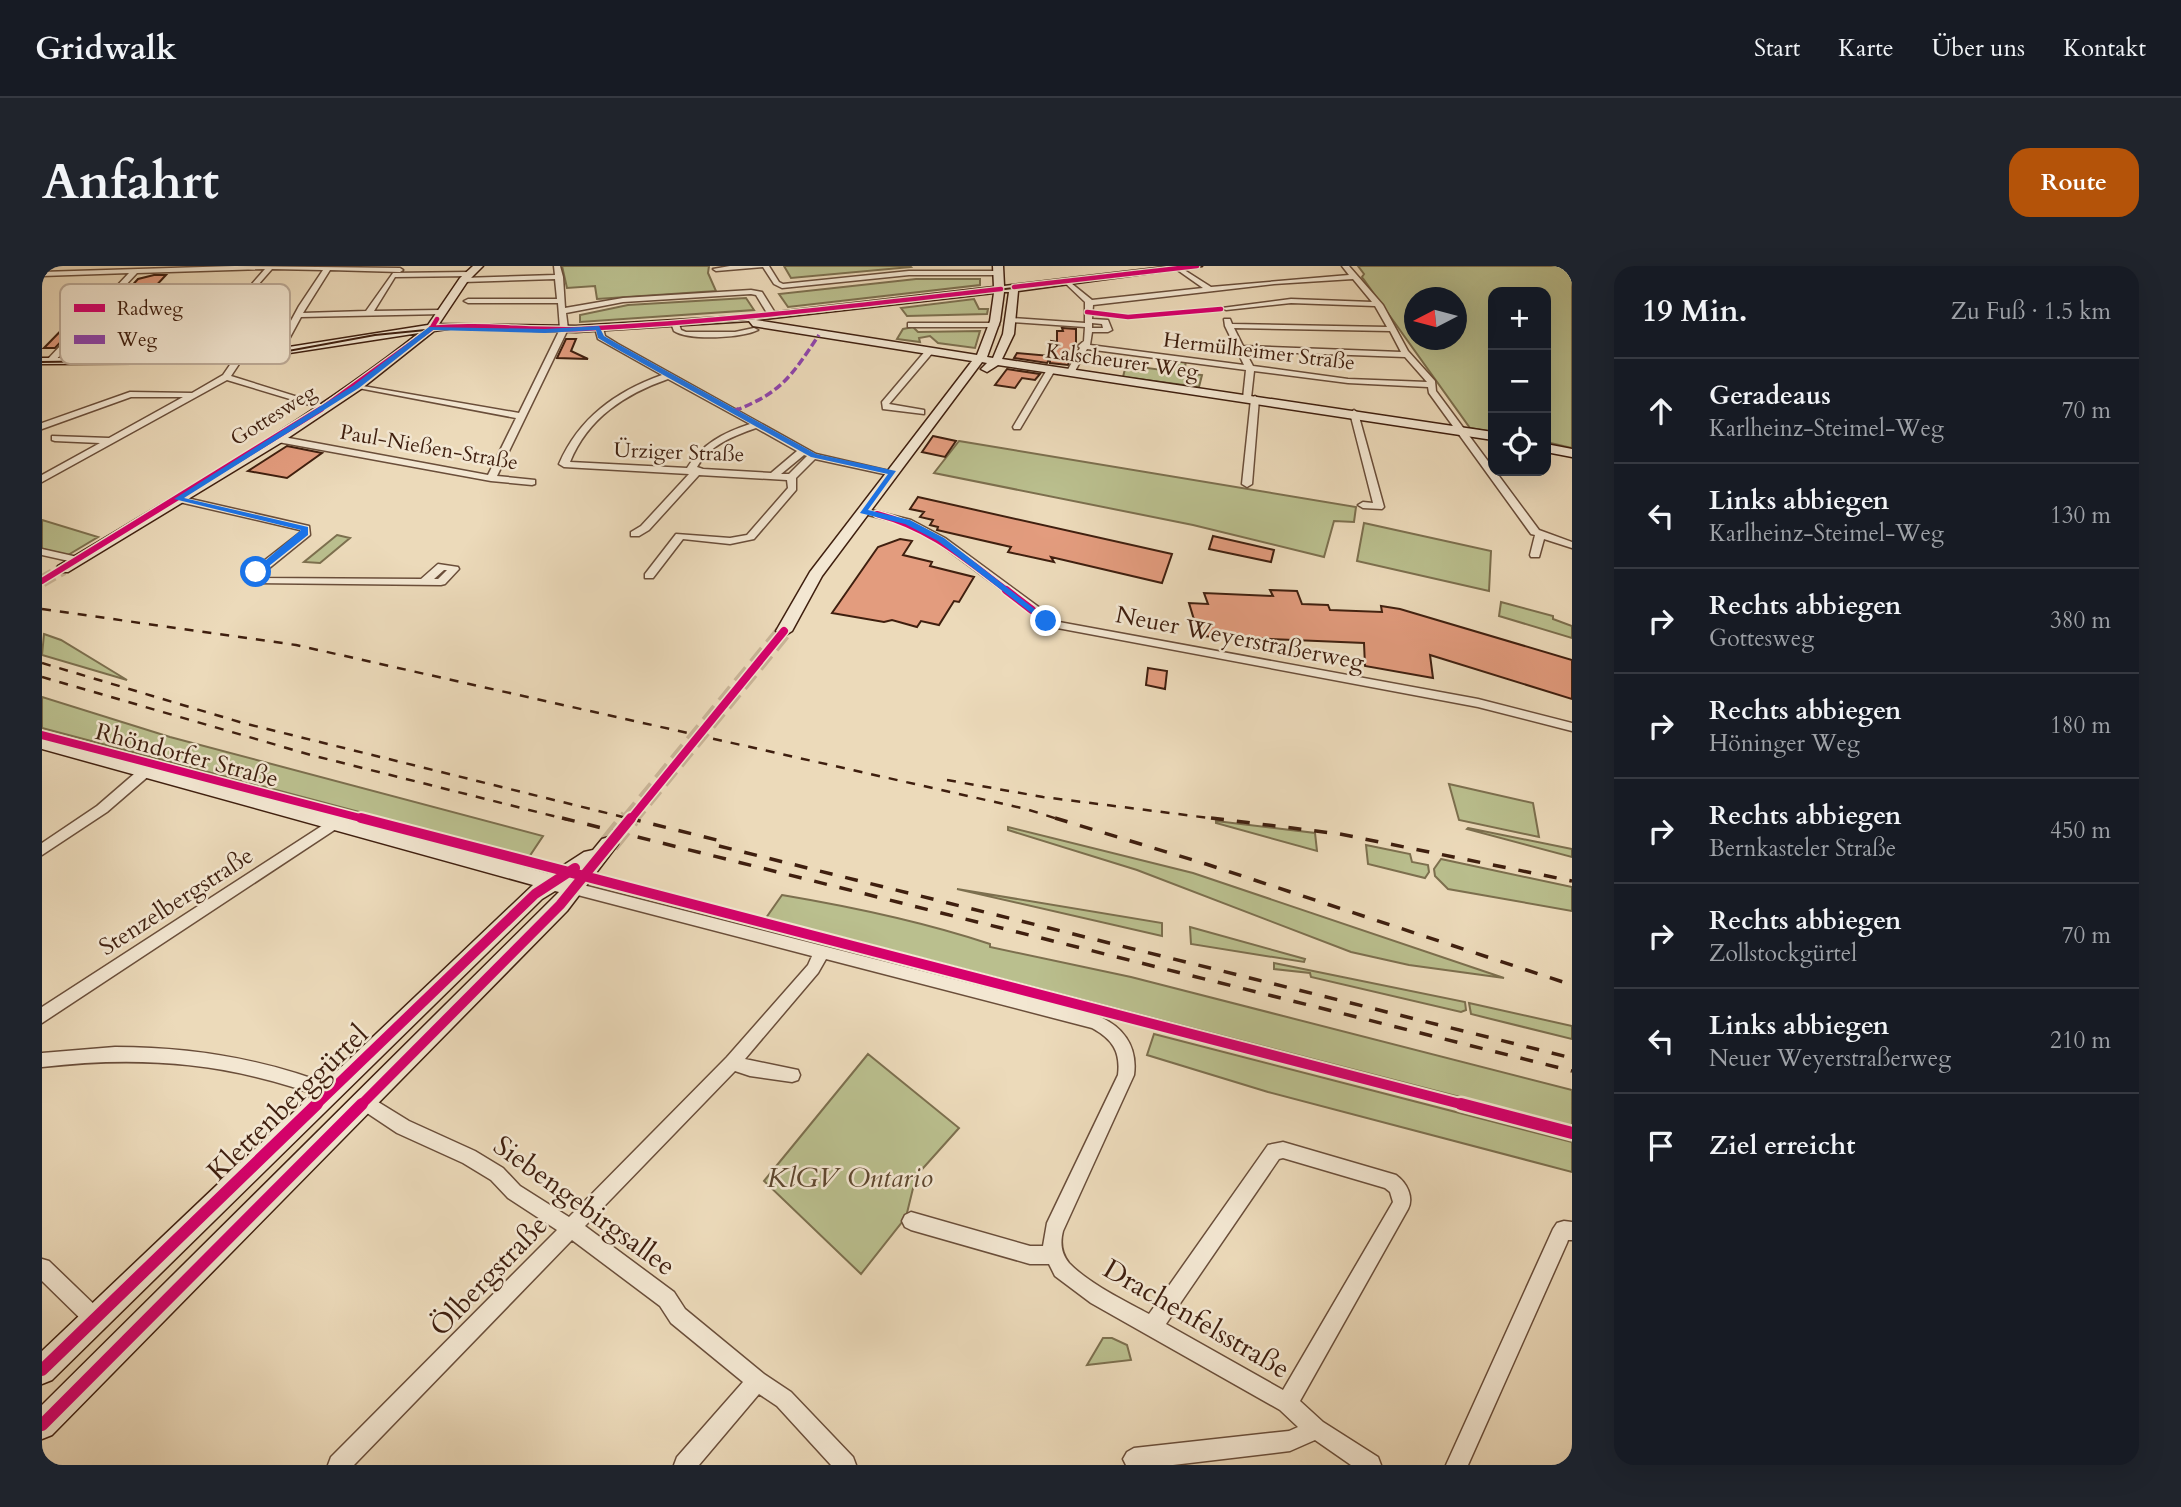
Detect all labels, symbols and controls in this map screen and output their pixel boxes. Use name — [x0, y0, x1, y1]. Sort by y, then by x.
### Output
text: Gridwalk — [35, 26, 177, 71]
text: Start — [1754, 32, 1800, 65]
text: Karte — [1838, 32, 1894, 65]
text: Über uns — [1932, 32, 2025, 65]
text: Kontakt — [2063, 32, 2146, 65]
button: Route — [2009, 148, 2139, 217]
text: Anfahrt — [42, 149, 219, 216]
legend — [60, 284, 290, 364]
north arrow — [1404, 287, 1467, 350]
map controls — [1488, 287, 1551, 476]
button: + — [1488, 287, 1551, 350]
text: 19 Min. — [1642, 291, 1747, 332]
text: Radweg — [117, 296, 183, 322]
text: Zu Fuß · 1.5 km — [1951, 296, 2111, 327]
street label: Hermülheimer Straße — [1161, 325, 1356, 378]
text: Weg — [116, 327, 158, 353]
street label: Kalscheurer Weg — [1044, 336, 1201, 387]
button: − — [1488, 350, 1551, 413]
street label: Gottesweg — [225, 378, 322, 453]
text: Geradeaus — [1709, 378, 1831, 413]
icon: ahead — [1642, 392, 1680, 430]
text: 70 m — [2062, 395, 2111, 426]
button: locate — [1488, 413, 1551, 476]
text: Karlheinz-Steimel-Weg — [1709, 413, 1944, 444]
street label: Paul-Nießen-Straße — [338, 418, 520, 477]
street label: Ürziger Straße — [613, 436, 745, 469]
text: Links abbiegen — [1709, 483, 1889, 518]
icon: left — [1642, 497, 1680, 535]
text: 130 m — [2050, 500, 2111, 531]
text: Karlheinz-Steimel-Weg — [1709, 518, 1944, 549]
route start — [240, 556, 271, 587]
text: Rechts abbiegen — [1709, 588, 1901, 623]
street label: Neuer Weyerstraßerweg — [1113, 598, 1368, 679]
icon: right — [1642, 602, 1680, 640]
route end — [1030, 605, 1061, 636]
text: 380 m — [2050, 605, 2111, 636]
text: Gottesweg — [1709, 623, 1814, 654]
text: Rechts abbiegen — [1709, 693, 1901, 728]
icon: right — [1642, 707, 1680, 745]
text: 180 m — [2050, 710, 2111, 741]
street label: Rhöndorfer Straße — [92, 715, 282, 796]
text: Höninger Weg — [1709, 728, 1860, 759]
text: Rechts abbiegen — [1709, 798, 1901, 833]
icon: right — [1642, 812, 1680, 850]
text: 450 m — [2050, 815, 2111, 846]
text: Bernkasteler Straße — [1709, 833, 1896, 864]
street label: Stenzelbergstraße — [93, 839, 260, 964]
text: Rechts abbiegen — [1709, 903, 1901, 938]
icon: right — [1642, 917, 1680, 955]
text: 70 m — [2062, 920, 2111, 951]
text: Zollstockgürtel — [1709, 938, 1857, 969]
text: Links abbiegen — [1709, 1008, 1889, 1043]
street label: Klettenberggürtel — [199, 1016, 377, 1190]
icon: left — [1642, 1022, 1680, 1060]
text: 210 m — [2050, 1025, 2111, 1056]
text: Neuer Weyerstraßerweg — [1709, 1043, 1951, 1074]
street label: Siebengebirgsallee — [486, 1127, 683, 1285]
icon: arrive — [1642, 1127, 1680, 1165]
text: Ziel erreicht — [1709, 1128, 1855, 1163]
park label: KlGV Ontario — [767, 1159, 933, 1197]
street label: Ölbergstraße — [421, 1207, 556, 1345]
street label: Drachenfelsstraße — [1096, 1250, 1297, 1388]

